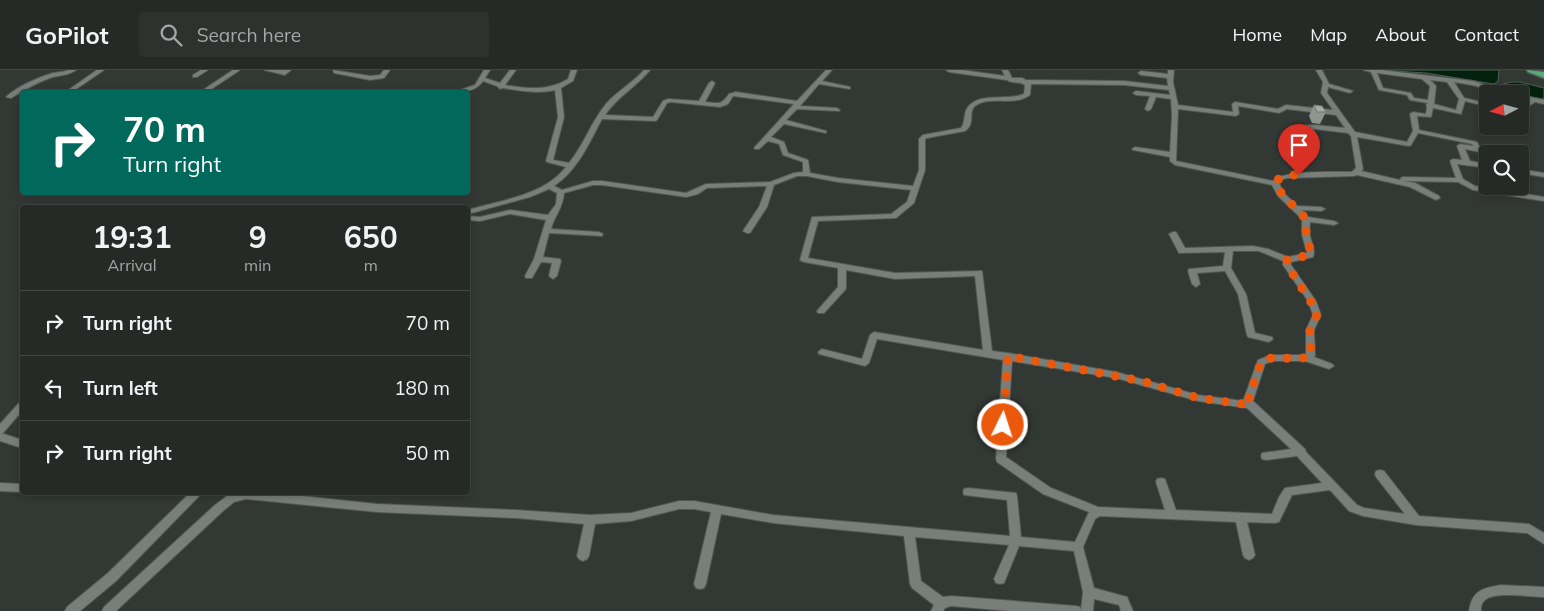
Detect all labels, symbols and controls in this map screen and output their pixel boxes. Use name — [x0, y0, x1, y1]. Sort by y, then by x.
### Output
search box — [139, 12, 489, 57]
text: GoPilot — [25, 20, 109, 50]
icon: search — [157, 21, 185, 49]
text: Search here — [197, 23, 301, 47]
text: Home — [1232, 23, 1282, 46]
text: Map — [1310, 23, 1347, 46]
text: About — [1375, 23, 1426, 46]
text: Contact — [1454, 23, 1519, 46]
north arrow — [1479, 85, 1529, 135]
map controls — [1479, 85, 1529, 195]
text: 70 m — [123, 107, 206, 151]
icon: right — [40, 110, 105, 175]
pin — [1278, 124, 1320, 175]
icon: arrive — [1285, 131, 1313, 159]
button: search — [1479, 145, 1529, 195]
text: Turn right — [123, 150, 221, 178]
text: 19:31 — [92, 218, 172, 256]
text: 9 — [249, 218, 267, 256]
text: 650 — [344, 218, 398, 256]
text: Arrival — [108, 255, 157, 275]
text: min — [244, 255, 271, 275]
text: m — [364, 255, 378, 275]
icon: right — [40, 309, 68, 337]
text: Turn right — [83, 311, 172, 335]
text: 70 m — [406, 311, 450, 335]
icon: left — [40, 374, 68, 402]
text: Turn left — [83, 376, 158, 400]
text: 180 m — [394, 376, 450, 400]
position arrow — [976, 398, 1028, 450]
icon: right — [40, 439, 68, 467]
text: Turn right — [83, 441, 172, 465]
text: 50 m — [406, 441, 450, 465]

